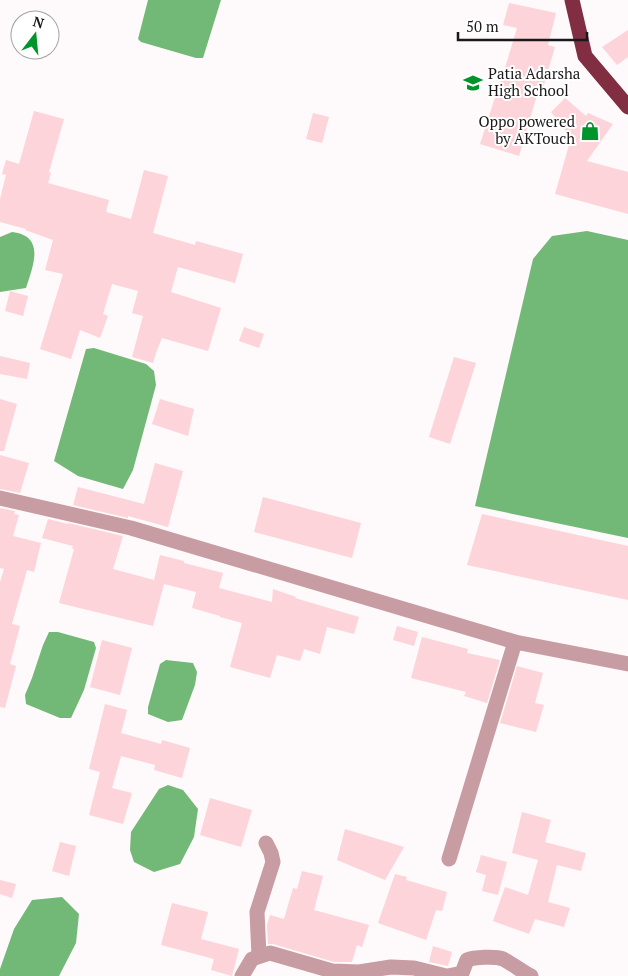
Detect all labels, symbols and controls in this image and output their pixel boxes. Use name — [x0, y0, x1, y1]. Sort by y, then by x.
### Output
north arrow — [10, 10, 60, 60]
scale bar — [458, 10, 587, 42]
text: N — [31, 11, 47, 33]
text: 50 m — [466, 16, 499, 36]
place label: Patia Adarsha High School — [488, 63, 581, 100]
school or university icon: Patia Adarsha High School — [462, 72, 484, 94]
place label: Oppo powered by AKTouch — [478, 111, 575, 148]
shop icon: Oppo powered by AKTouch — [579, 120, 601, 142]

